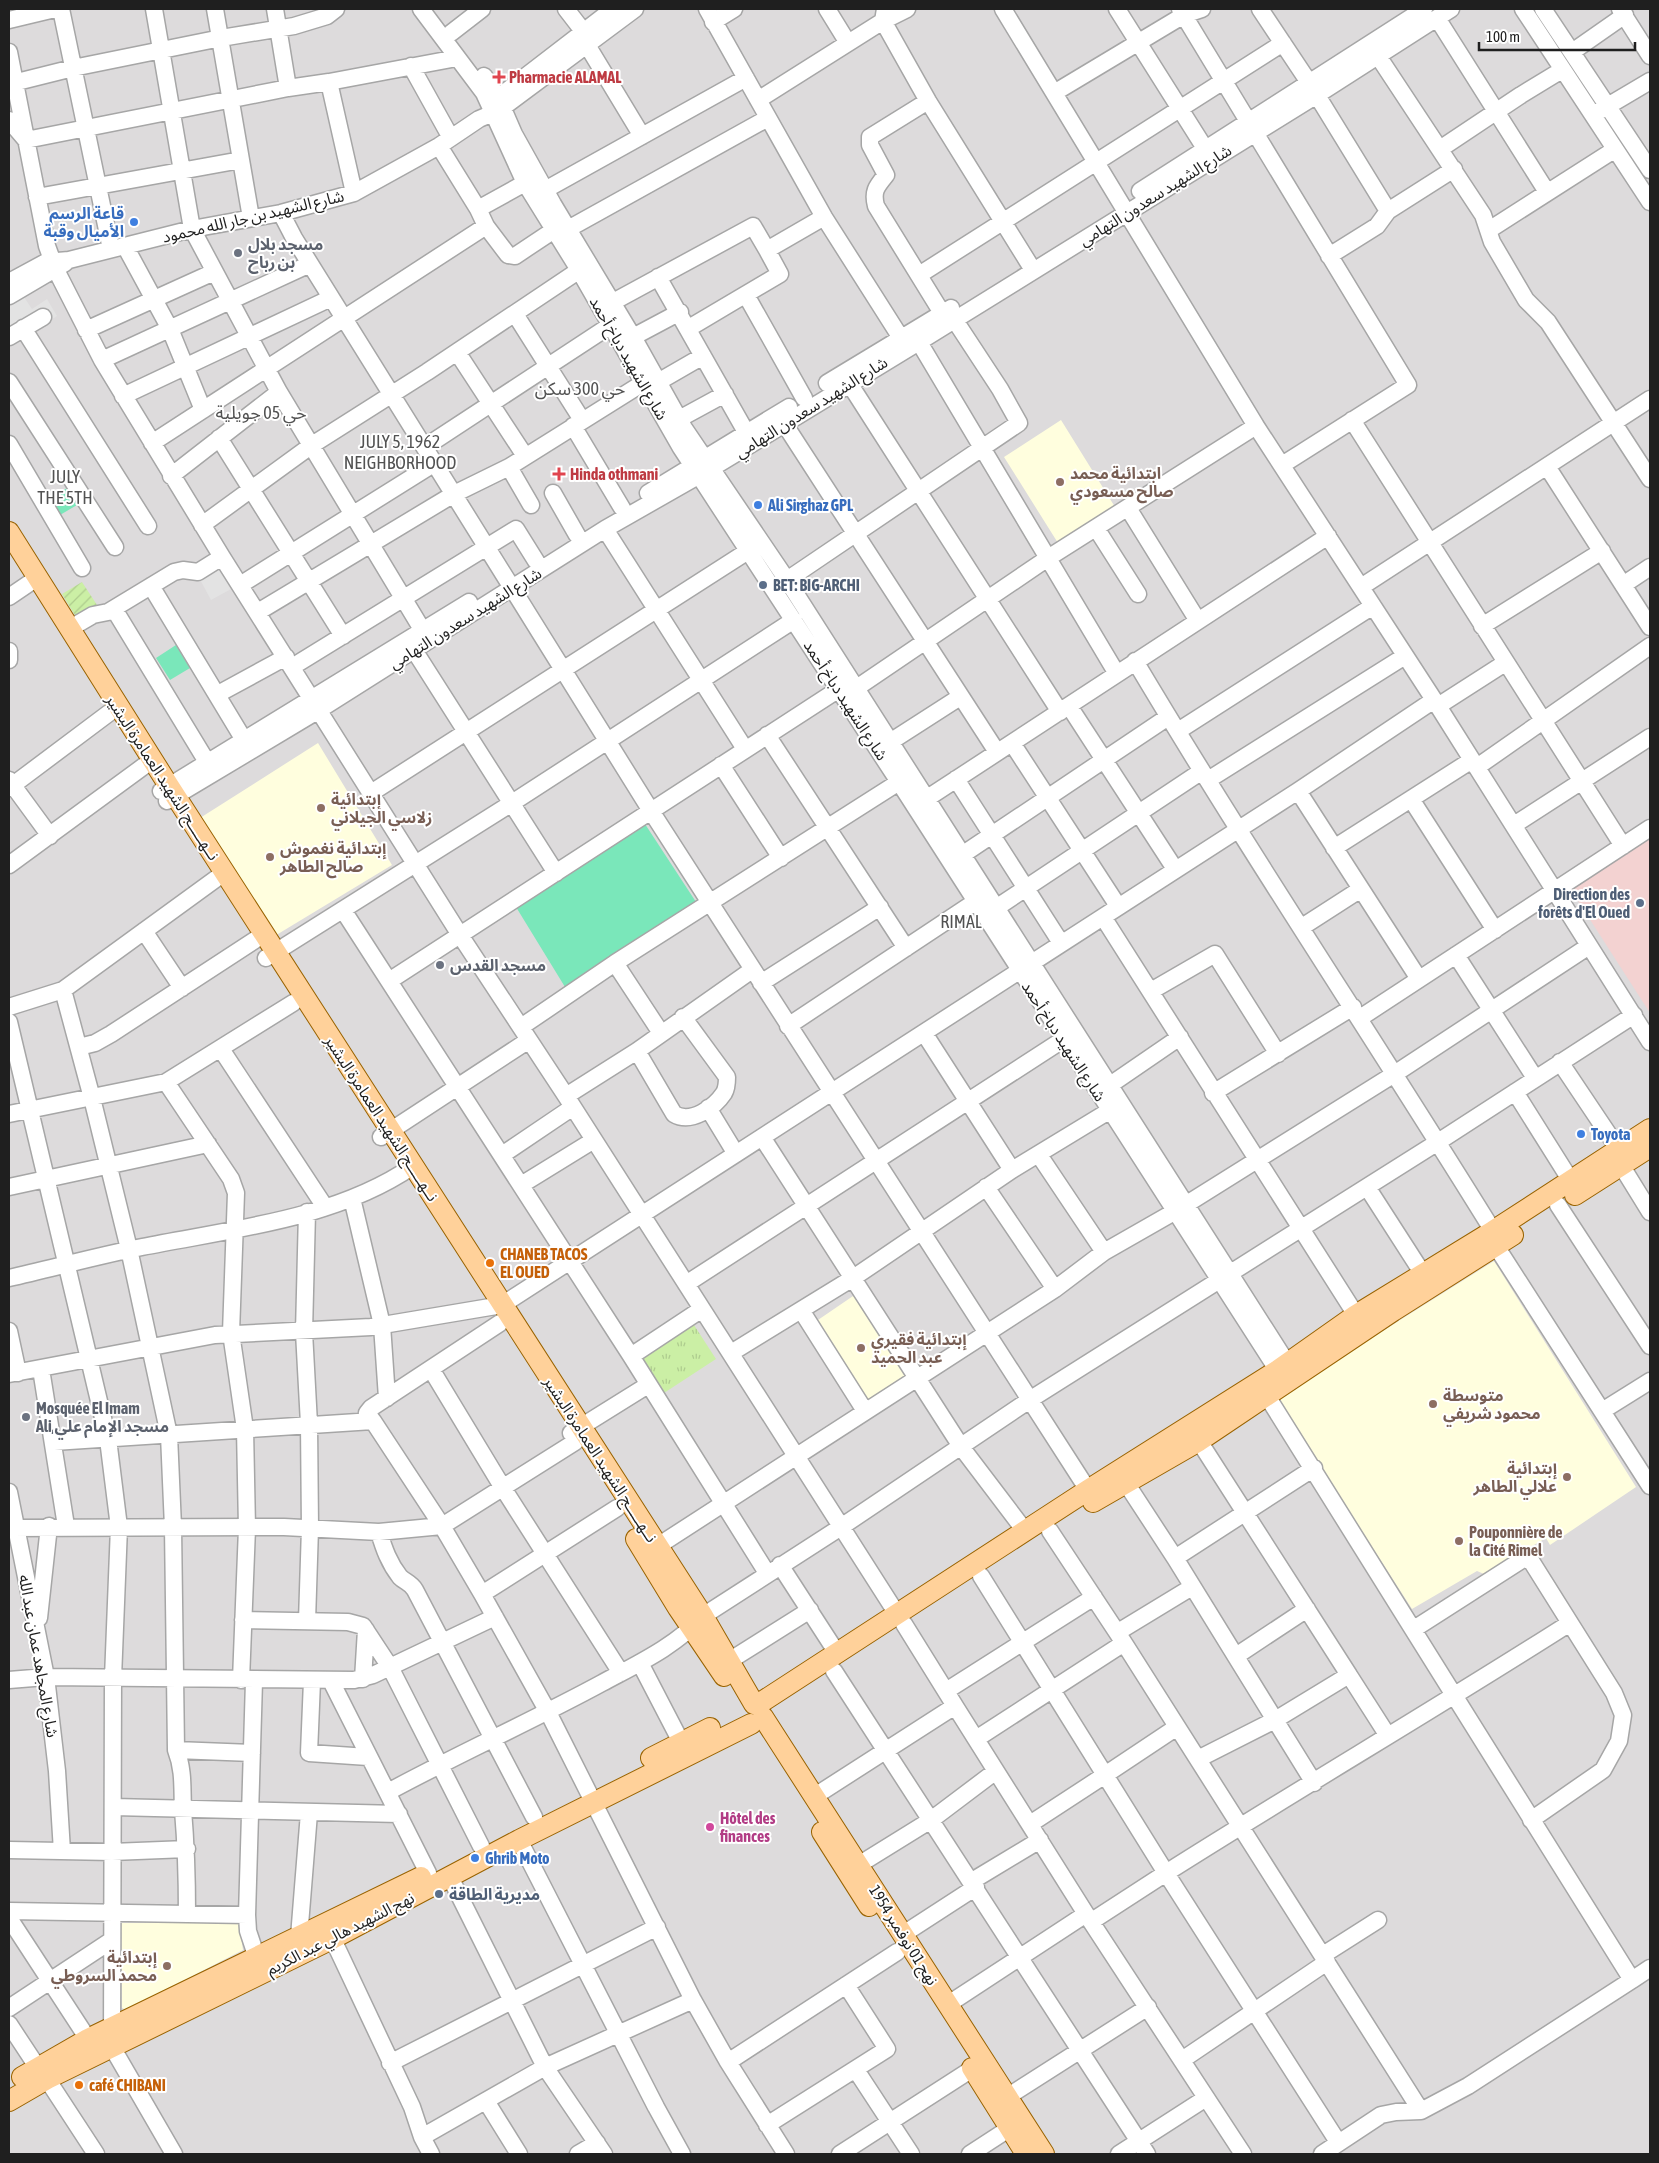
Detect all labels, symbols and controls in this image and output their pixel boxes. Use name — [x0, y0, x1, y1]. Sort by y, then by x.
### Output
scale bar — [1479, 20, 1635, 52]
text: 100 m — [1486, 28, 1520, 45]
place label: Pharmacie ALAMAL — [509, 68, 622, 86]
marker: Pharmacie ALAMAL — [493, 71, 505, 83]
street label: شارع الشهيد سعدون التهامي — [1075, 141, 1237, 253]
street label: شارع الشهيد بن جار الله محمود — [160, 186, 346, 250]
place label: قاعة الرسم الأميال وقبة — [43, 204, 124, 241]
marker: قاعة الرسم الأميال وقبة — [128, 216, 140, 228]
place label: مسجد بلال بن رباح — [248, 235, 323, 274]
marker: مسجد بلال بن رباح — [232, 247, 244, 259]
street label: شارع الشهيد دباخ أحمد — [583, 293, 672, 425]
street label: شارع الشهيد سعدون التهامي — [731, 353, 893, 465]
district label: حي 300 سكن — [535, 378, 625, 402]
district label: حي 05 جويلية — [215, 402, 307, 426]
district label: JULY 5, 1962 NEIGHBORHOOD — [344, 431, 456, 473]
place label: ابتدائية محمد صالح مسعودي — [1070, 464, 1174, 505]
place label: Hinda othmani — [570, 465, 659, 483]
district label: JULY THE 5TH — [37, 466, 93, 508]
marker: Hinda othmani — [552, 467, 566, 481]
marker: ابتدائية محمد صالح مسعودي — [1054, 476, 1066, 488]
place label: Ali Sirghaz GPL — [767, 496, 854, 514]
marker: Ali Sirghaz GPL — [752, 499, 764, 511]
street label: شارع الشهيد سعدون التهامي — [385, 564, 547, 676]
place label: BET: BIG-ARCHI — [773, 576, 860, 594]
marker: BET: BIG-ARCHI — [757, 579, 769, 591]
street label: شارع الشهيد دباخ أحمد — [797, 637, 892, 766]
street label: نــهـــــج الشهيد العمامرة البشير — [99, 690, 223, 865]
place label: إبتدائية زلاسي الجيلاني — [331, 790, 432, 831]
marker: إبتدائية زلاسي الجيلاني — [315, 802, 327, 814]
place label: إبتدائية نغموش صالح الطاهر — [279, 839, 386, 879]
marker: إبتدائية نغموش صالح الطاهر — [264, 851, 276, 863]
place label: Direction des forêts d'El Oued — [1537, 885, 1630, 921]
marker: Direction des forêts d'El Oued — [1634, 897, 1646, 909]
district label: RIMAL — [940, 911, 982, 932]
place label: مسجد القدس — [450, 956, 546, 975]
marker: مسجد القدس — [434, 959, 446, 971]
street label: شارع الشهيد دباخ أحمد — [1015, 978, 1110, 1107]
street label: نــهـــــج الشهيد العمامرة البشير — [318, 1031, 442, 1206]
place label: Toyota — [1591, 1125, 1630, 1143]
marker: Toyota — [1575, 1128, 1587, 1140]
place label: CHANEB TACOS EL OUED — [500, 1245, 588, 1281]
marker: CHANEB TACOS EL OUED — [484, 1257, 496, 1269]
place label: إبتدائية فقيري عبد الحميد — [871, 1330, 967, 1367]
marker: إبتدائية فقيري عبد الحميد — [855, 1342, 867, 1354]
street label: نــهـــــج الشهيد العمامرة البشير — [537, 1372, 661, 1547]
place label: متوسطة محمود شريفي — [1443, 1386, 1541, 1427]
marker: متوسطة محمود شريفي — [1427, 1398, 1439, 1410]
place label: Mosquée El Imam Ali,مسجد الإمام علي — [35, 1399, 169, 1440]
marker: Mosquée El Imam Ali,مسجد الإمام علي — [20, 1411, 32, 1423]
place label: إبتدائية علالي الطاهر — [1473, 1459, 1557, 1500]
marker: إبتدائية علالي الطاهر — [1561, 1471, 1573, 1483]
place label: Pouponnière de la Cité Rimel — [1469, 1523, 1563, 1559]
marker: Pouponnière de la Cité Rimel — [1453, 1535, 1465, 1547]
street label: شارع المجاهد عمان عبد الله — [12, 1573, 62, 1740]
place label: Hôtel des finances — [719, 1809, 776, 1845]
marker: Hôtel des finances — [704, 1821, 716, 1833]
place label: Ghrib Moto — [485, 1849, 550, 1867]
marker: Ghrib Moto — [469, 1852, 481, 1864]
street label: نهج 01 نوفمبر 1954 — [863, 1882, 942, 1990]
place label: مديرية الطاقة — [449, 1885, 540, 1904]
street label: نهج الشهيد هالي عبد الكريم — [263, 1888, 419, 1982]
marker: مديرية الطاقة — [433, 1888, 445, 1900]
place label: إبتدائية محمد السروطي — [51, 1948, 157, 1989]
marker: إبتدائية محمد السروطي — [161, 1960, 173, 1972]
place label: café CHIBANI — [89, 2076, 166, 2094]
marker: café CHIBANI — [73, 2079, 85, 2091]

